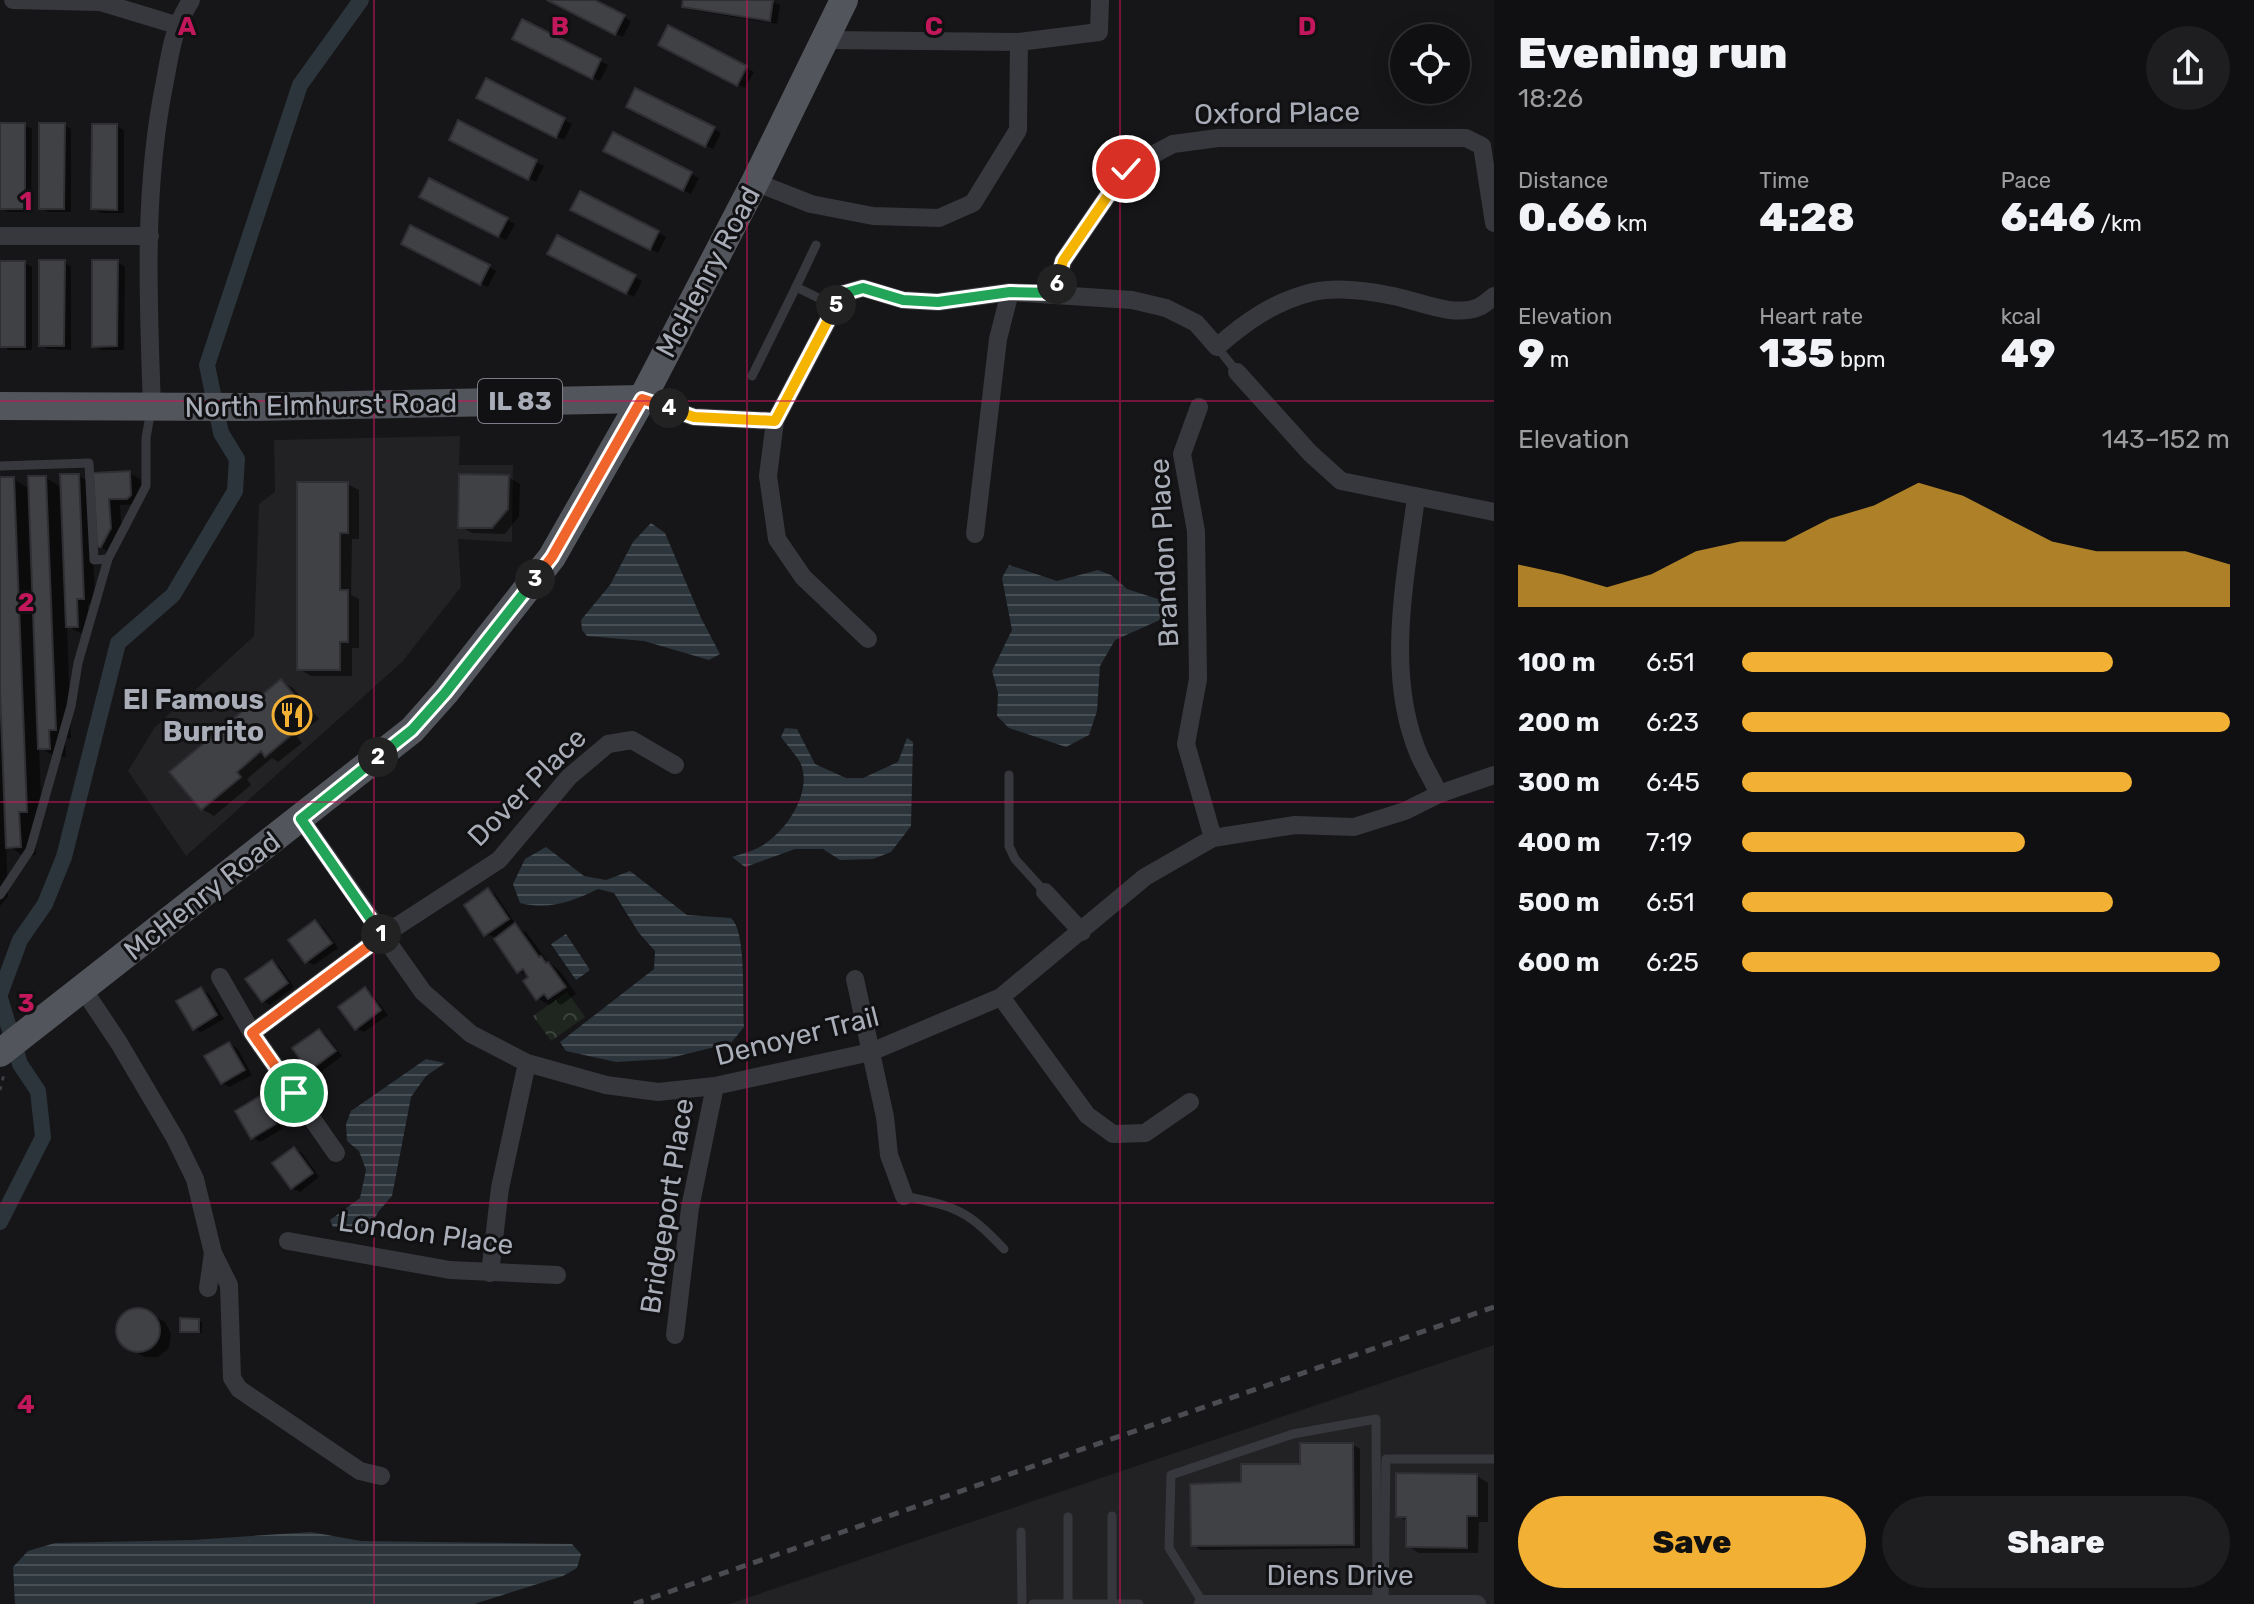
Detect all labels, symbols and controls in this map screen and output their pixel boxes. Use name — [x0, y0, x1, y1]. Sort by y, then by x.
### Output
text: A — [178, 11, 197, 42]
text: B — [551, 11, 569, 42]
text: C — [925, 11, 943, 42]
text: D — [1298, 11, 1316, 42]
map controls — [1390, 24, 1470, 104]
button: locate — [1390, 24, 1470, 104]
button: share — [2146, 26, 2230, 110]
text: Evening run — [1518, 27, 1787, 79]
text: 18:26 — [1518, 83, 1583, 114]
street label: Oxford Place — [1194, 95, 1360, 131]
pin — [1092, 135, 1160, 203]
icon: check — [1104, 147, 1148, 191]
text: Distance — [1518, 167, 1608, 194]
text: Time — [1759, 167, 1809, 194]
text: Pace — [2001, 167, 2051, 194]
street label: McHenry Road — [649, 181, 767, 363]
text: 1 — [20, 186, 32, 217]
text: 0.66 — [1518, 194, 1611, 241]
text: 4:28 — [1759, 194, 1855, 241]
text: 6:46 — [2001, 194, 2095, 241]
text: km — [1611, 210, 1648, 237]
text: /km — [2095, 210, 2142, 237]
pin: 6 — [1037, 264, 1077, 304]
text: 6 — [1050, 270, 1064, 297]
pin: 5 — [816, 285, 856, 325]
text: 5 — [829, 291, 843, 318]
text: Elevation — [1518, 303, 1612, 330]
text: Heart rate — [1759, 303, 1863, 330]
text: kcal — [2001, 303, 2041, 330]
text: 9 — [1518, 330, 1544, 377]
text: 135 — [1759, 330, 1835, 377]
text: 49 — [2001, 330, 2055, 377]
text: m — [1544, 346, 1569, 373]
text: bpm — [1835, 346, 1886, 373]
road number: IL 83 — [478, 379, 562, 423]
street label: North Elmhurst Road — [184, 386, 458, 424]
pin: 4 — [649, 388, 689, 428]
text: 4 — [661, 394, 677, 421]
text: Elevation — [1518, 424, 1629, 455]
text: 143–152 m — [2102, 424, 2230, 455]
street label: Brandon Place — [1143, 458, 1185, 648]
pin: 3 — [515, 559, 555, 599]
text: 3 — [528, 565, 542, 592]
text: 2 — [18, 587, 34, 618]
text: 100 m — [1518, 647, 1596, 678]
text: 6:51 — [1646, 647, 1695, 678]
place label: El Famous Burrito — [123, 683, 264, 748]
restaurant icon: El Famous Burrito — [271, 694, 313, 736]
text: 200 m — [1518, 707, 1600, 738]
text: 6:23 — [1646, 707, 1699, 738]
street label: Dover Place — [461, 721, 593, 853]
pin: 2 — [358, 737, 398, 777]
text: 2 — [371, 743, 385, 770]
text: 300 m — [1518, 767, 1600, 798]
text: 6:45 — [1646, 767, 1700, 798]
street label: McHenry Road — [117, 825, 287, 967]
text: 400 m — [1518, 827, 1600, 858]
text: 7:19 — [1646, 827, 1693, 858]
text: 500 m — [1518, 887, 1600, 918]
text: 6:51 — [1646, 887, 1695, 918]
pin: 1 — [361, 914, 401, 954]
text: 1 — [376, 920, 386, 947]
text: 600 m — [1518, 947, 1600, 978]
text: 6:25 — [1646, 947, 1699, 978]
text: 3 — [17, 988, 35, 1019]
street label: Denoyer Trail — [712, 1000, 882, 1072]
pin — [260, 1059, 328, 1127]
icon: arrive — [272, 1071, 316, 1115]
street label: Bridgeport Place — [634, 1096, 700, 1316]
street label: London Place — [336, 1204, 516, 1262]
text: 4 — [17, 1389, 35, 1420]
button: Save — [1518, 1496, 1866, 1588]
button: Share — [1882, 1496, 2230, 1588]
street label: Diens Drive — [1266, 1559, 1414, 1592]

